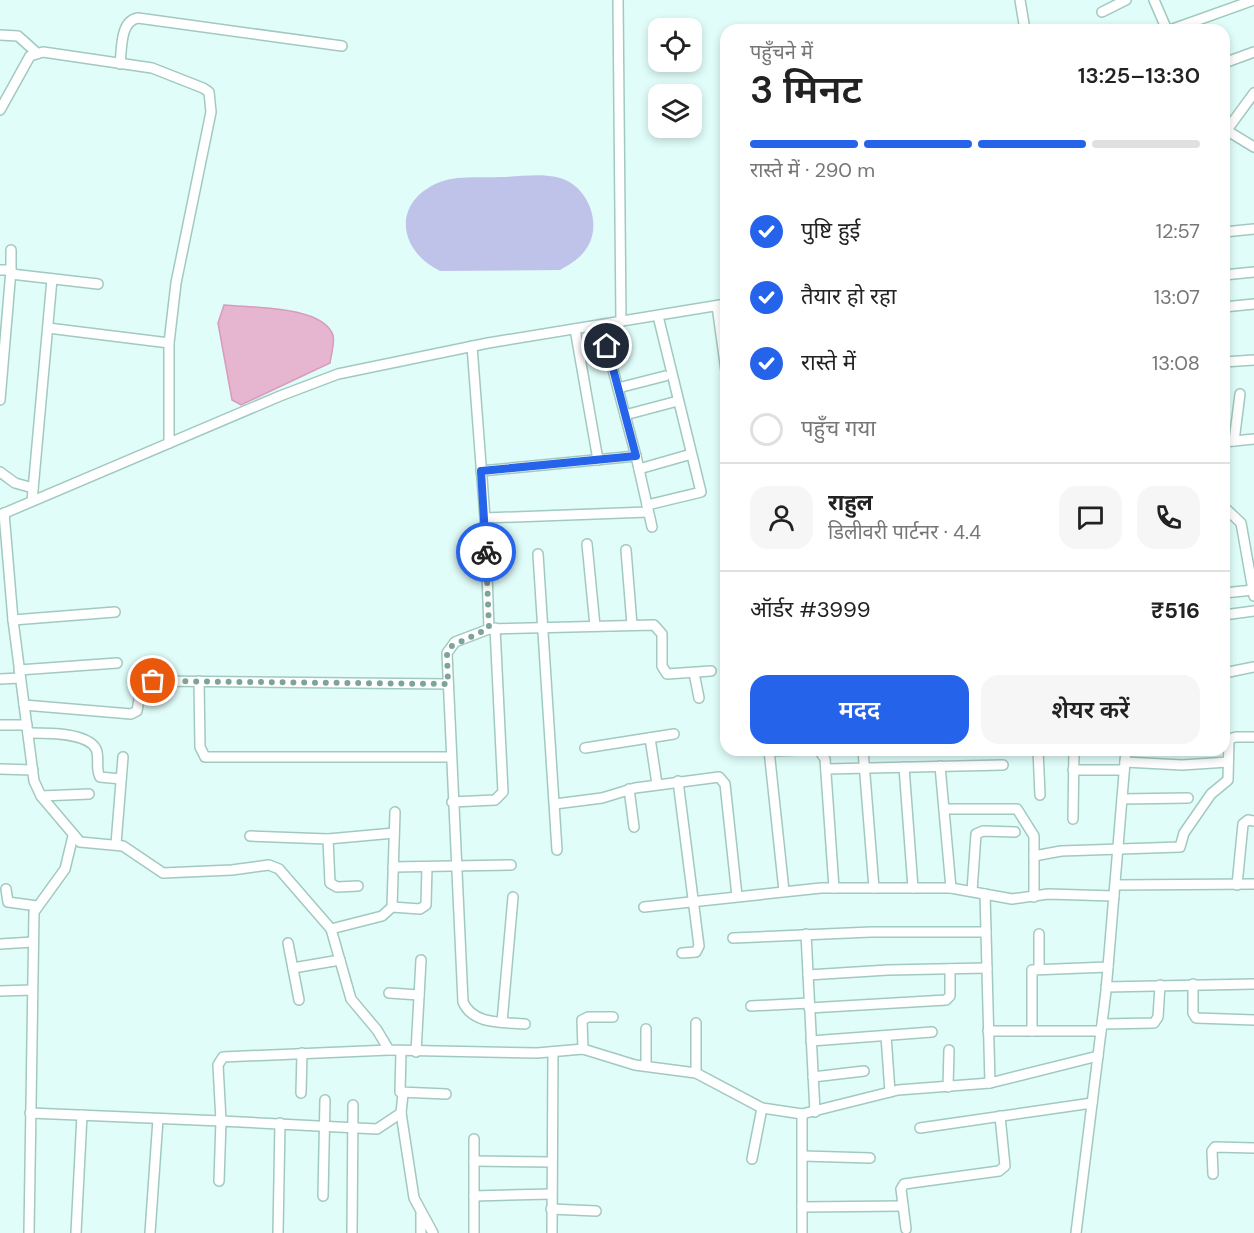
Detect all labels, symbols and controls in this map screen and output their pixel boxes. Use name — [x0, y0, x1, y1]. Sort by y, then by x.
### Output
map controls — [648, 18, 702, 138]
button: locate — [648, 18, 702, 72]
text: पहुँचने में — [750, 39, 813, 65]
text: 13:25–13:30 — [1078, 61, 1200, 90]
text: 3 मिनट — [750, 64, 862, 115]
button: layers — [648, 84, 702, 138]
text: रास्ते में · 290 m — [750, 157, 875, 183]
icon: check — [750, 215, 783, 248]
text: पुष्टि हुई — [801, 216, 860, 245]
text: 12:57 — [1156, 218, 1200, 244]
icon: check — [750, 281, 783, 314]
text: तैयार हो रहा — [801, 282, 896, 311]
text: 13:07 — [1154, 284, 1200, 310]
pin — [581, 320, 632, 371]
icon: home — [590, 329, 623, 362]
icon: check — [750, 347, 783, 380]
text: रास्ते में — [801, 348, 856, 377]
text: 13:08 — [1152, 350, 1200, 376]
text: पहुँच गया — [801, 414, 876, 443]
button: person — [750, 486, 813, 549]
button: chat — [1059, 486, 1122, 549]
button: phone — [1137, 486, 1200, 549]
text: राहुल — [828, 488, 873, 517]
text: डिलीवरी पार्टनर · 4.4 — [828, 519, 981, 545]
courier — [456, 522, 516, 582]
icon: bike — [470, 536, 503, 569]
text: ऑर्डर #3999 — [750, 595, 871, 624]
text: ₹516 — [1151, 596, 1200, 625]
pin — [127, 655, 178, 706]
icon: bag — [136, 664, 169, 697]
button: मदद — [750, 675, 969, 744]
button: शेयर करें — [981, 675, 1200, 744]

